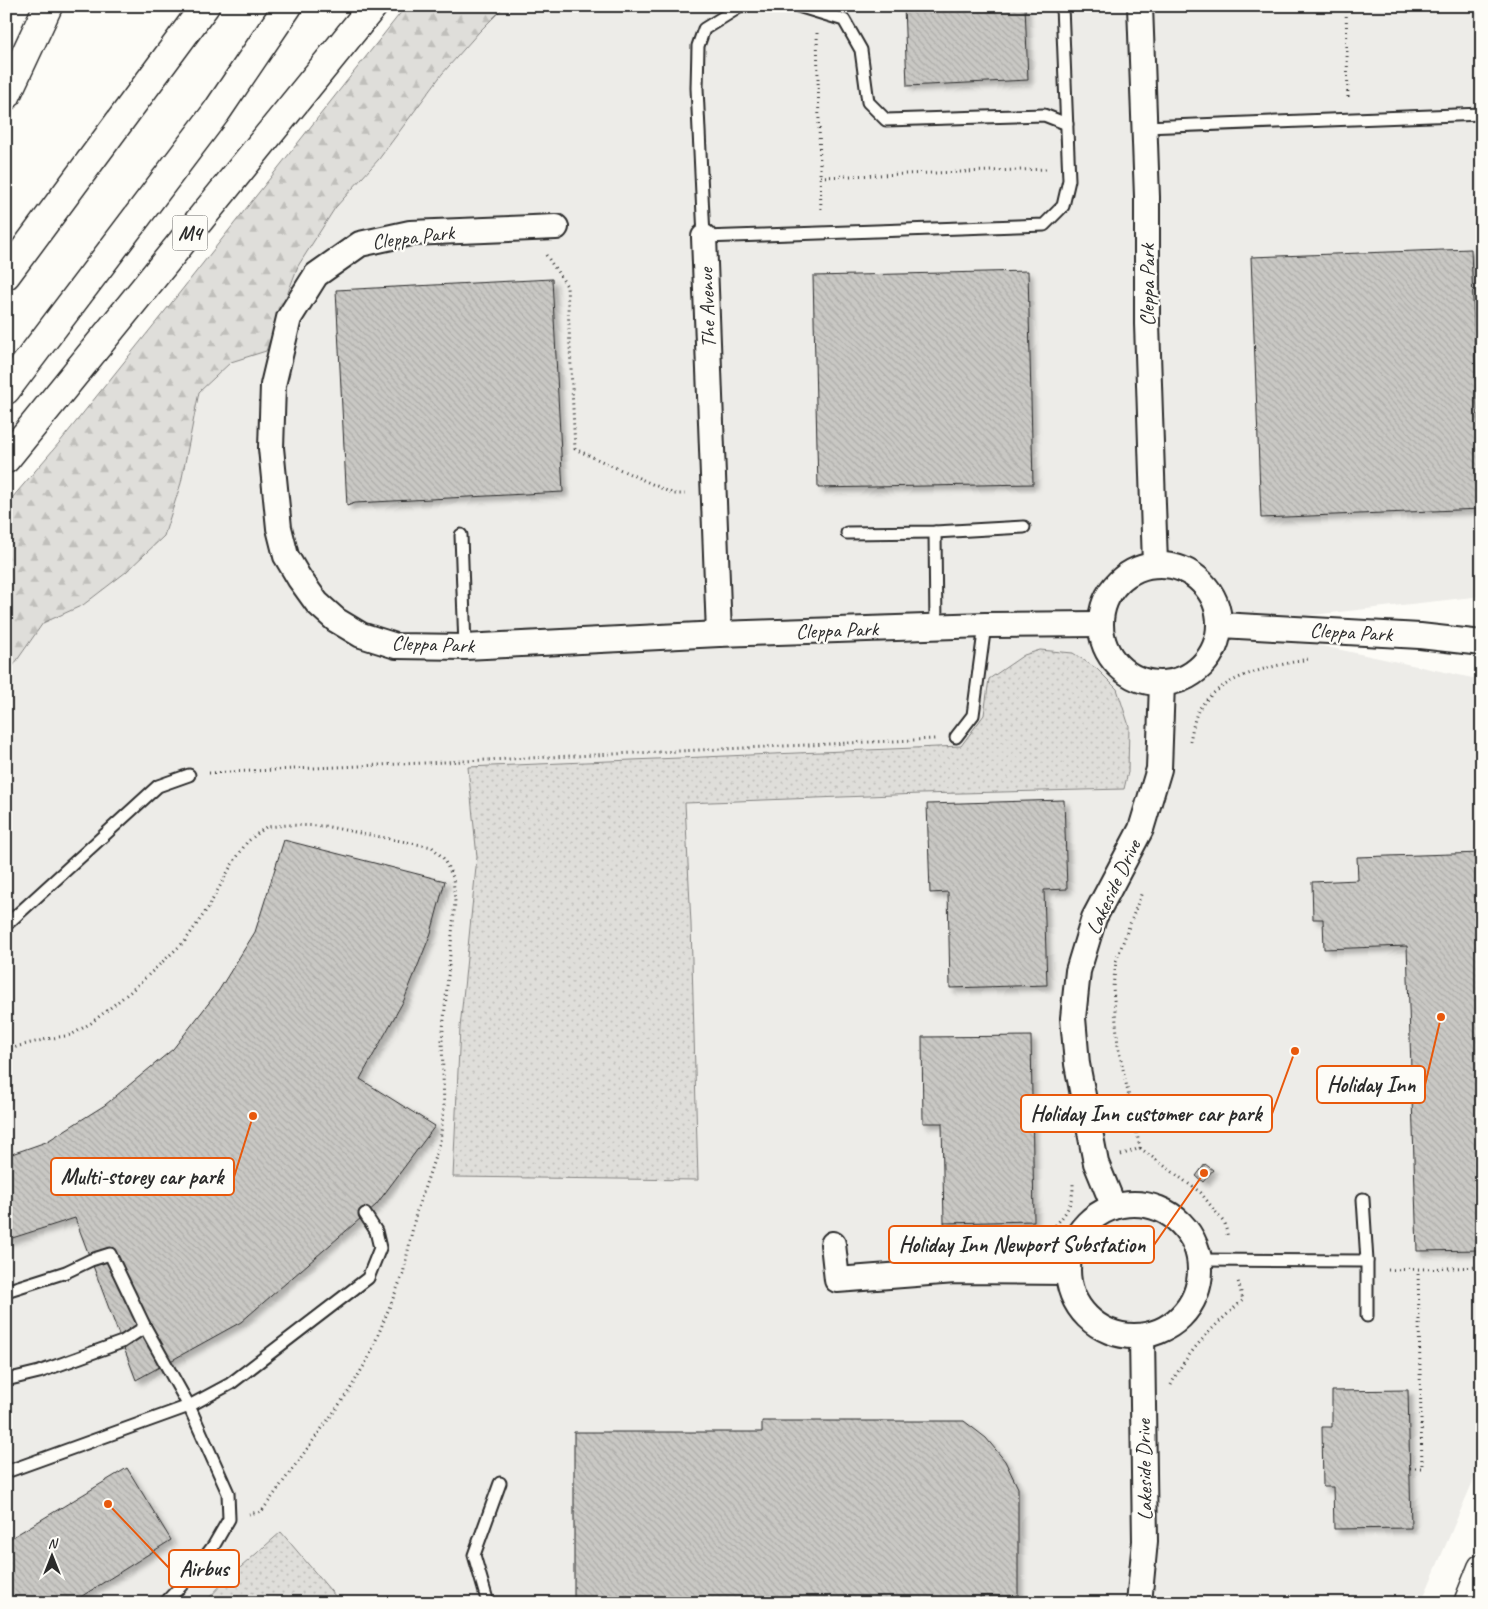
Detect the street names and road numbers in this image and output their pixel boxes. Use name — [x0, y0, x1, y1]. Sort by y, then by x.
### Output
road number: M4 — [172, 216, 208, 250]
street label: Cleppa Park — [370, 219, 457, 255]
street label: Cleppa Park — [1134, 242, 1160, 326]
street label: The Avenue — [693, 265, 721, 348]
street label: Cleppa Park — [795, 616, 880, 644]
street label: Cleppa Park — [1309, 617, 1394, 647]
street label: Cleppa Park — [391, 630, 476, 658]
street label: Lakeside Drive — [1080, 834, 1147, 938]
street label: Lakeside Drive — [1130, 1418, 1158, 1521]

